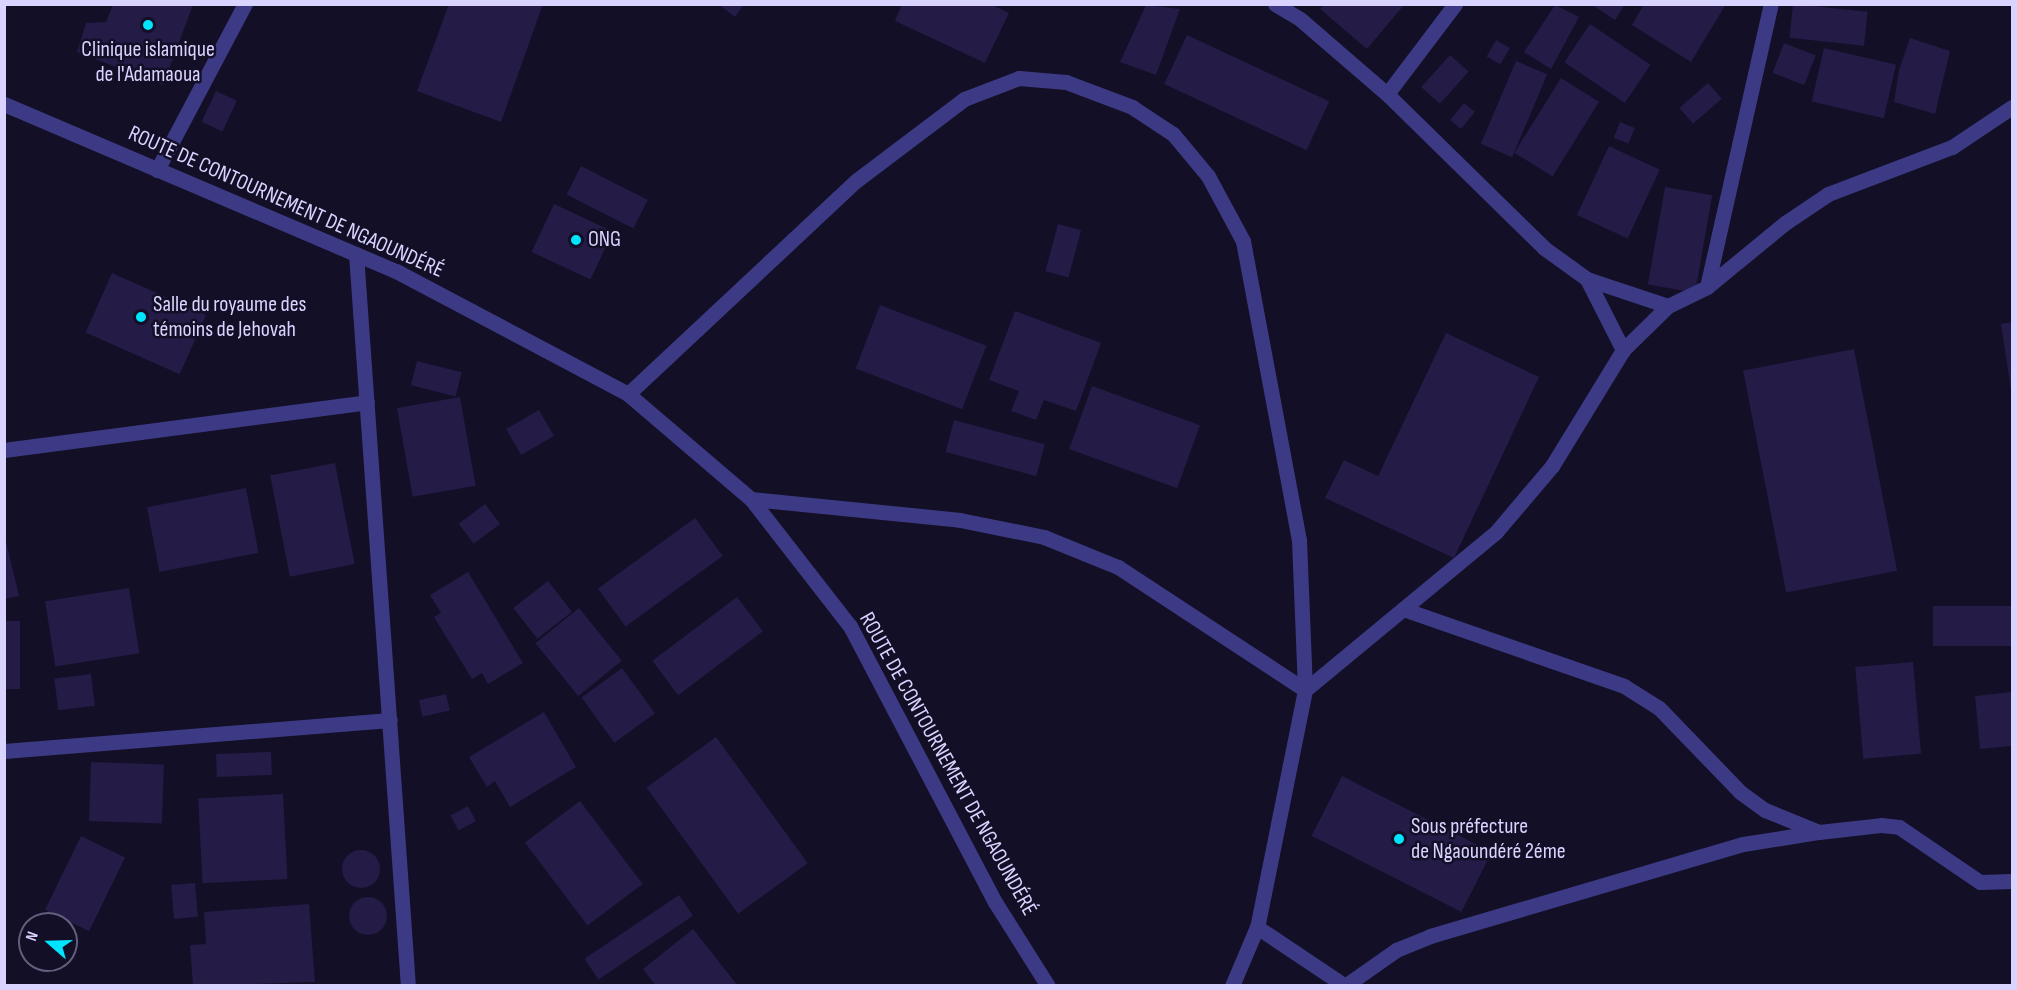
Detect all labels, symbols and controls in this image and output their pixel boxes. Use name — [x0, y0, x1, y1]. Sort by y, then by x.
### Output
marker: Clinique islamique de l'Adamaoua — [139, 16, 157, 34]
place label: Clinique islamique de l'Adamaoua — [81, 36, 215, 88]
street label: ROUTE DE CONTOURNEMENT DE NGAOUNDÉRÉ — [124, 120, 448, 284]
place label: ONG — [588, 227, 621, 253]
marker: ONG — [569, 233, 583, 247]
place label: Salle du royaume des témoins de Jehovah — [153, 291, 306, 342]
marker: Salle du royaume des témoins de Jehovah — [134, 310, 148, 324]
street label: ROUTE DE CONTOURNEMENT DE NGAOUNDÉRÉ — [853, 608, 1043, 920]
place label: Sous préfecture de Ngaoundéré 2éme — [1411, 813, 1566, 864]
marker: Sous préfecture de Ngaoundéré 2éme — [1392, 832, 1406, 846]
north arrow — [18, 912, 78, 972]
text: N — [22, 929, 43, 944]

